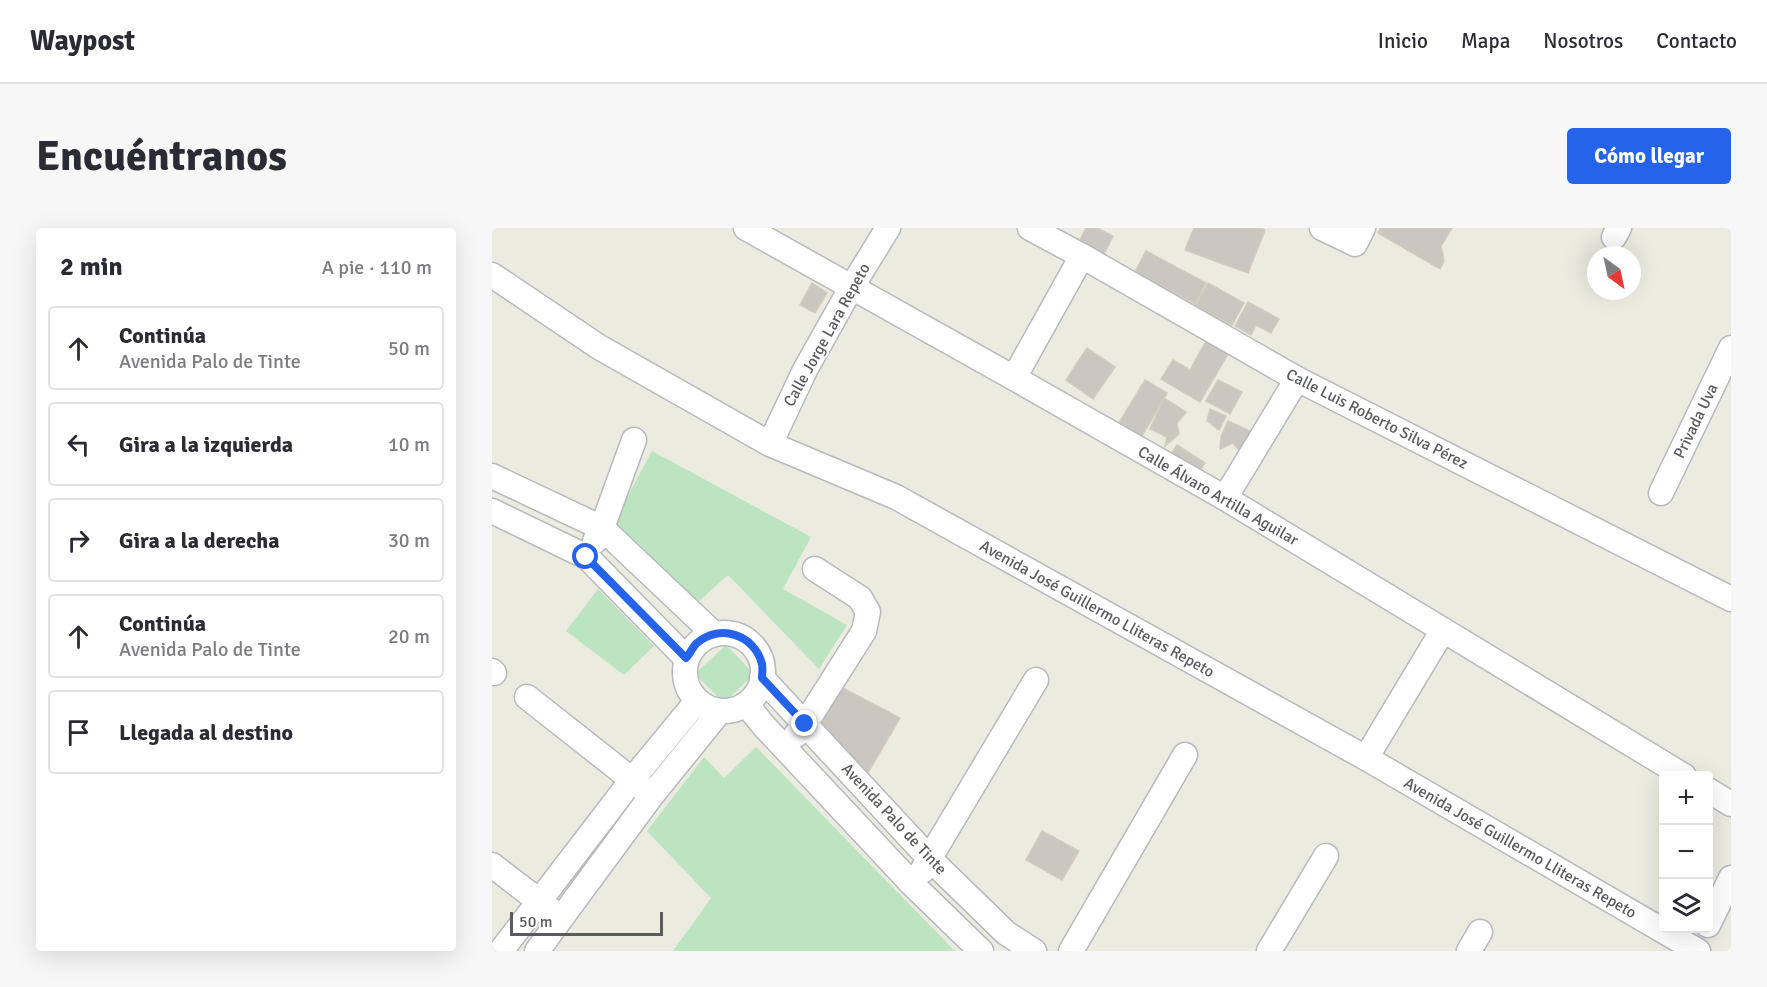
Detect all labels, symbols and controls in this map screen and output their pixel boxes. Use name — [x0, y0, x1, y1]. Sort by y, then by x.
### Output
text: Waypost — [30, 24, 135, 58]
text: Inicio — [1378, 28, 1428, 54]
text: Mapa — [1461, 28, 1510, 54]
text: Nosotros — [1543, 28, 1623, 54]
text: Contacto — [1656, 28, 1737, 54]
button: Cómo llegar — [1567, 128, 1731, 184]
text: Encuéntranos — [36, 131, 287, 182]
north arrow — [1587, 246, 1641, 300]
text: 2 min — [60, 251, 123, 283]
text: A pie · 110 m — [322, 255, 432, 280]
street label: Calle Jorge Lara Repeto — [779, 260, 875, 410]
text: Continúa — [119, 322, 206, 349]
icon: ahead — [62, 332, 95, 365]
text: 50 m — [388, 336, 430, 361]
text: Avenida Palo de Tinte — [119, 349, 301, 374]
street label: Calle Luis Roberto Silva Pérez — [1283, 364, 1471, 474]
street label: Privada Uva — [1669, 380, 1723, 462]
icon: left — [62, 428, 95, 461]
text: Gira a la izquierda — [119, 431, 293, 458]
text: 10 m — [388, 432, 430, 457]
street label: Calle Álvaro Artilla Aguilar — [1134, 442, 1302, 550]
icon: right — [62, 524, 95, 557]
text: Gira a la derecha — [119, 527, 280, 554]
text: 30 m — [388, 528, 430, 553]
street label: Avenida José Guillermo Lliteras Repeto — [976, 536, 1218, 682]
route start — [572, 543, 598, 569]
text: Continúa — [119, 610, 206, 637]
icon: ahead — [62, 620, 95, 653]
text: 20 m — [388, 624, 430, 649]
text: Avenida Palo de Tinte — [119, 637, 301, 662]
route end — [791, 710, 817, 736]
icon: arrive — [62, 716, 95, 749]
text: Llegada al destino — [119, 719, 293, 746]
street label: Avenida Palo de Tinte — [837, 759, 951, 879]
map controls — [1659, 771, 1713, 933]
button: + — [1659, 771, 1713, 825]
street label: Avenida José Guillermo Lliteras Repeto — [1400, 773, 1640, 923]
button: − — [1659, 825, 1713, 879]
button: layers — [1659, 879, 1713, 933]
scale bar — [510, 909, 663, 936]
text: 50 m — [519, 912, 553, 932]

